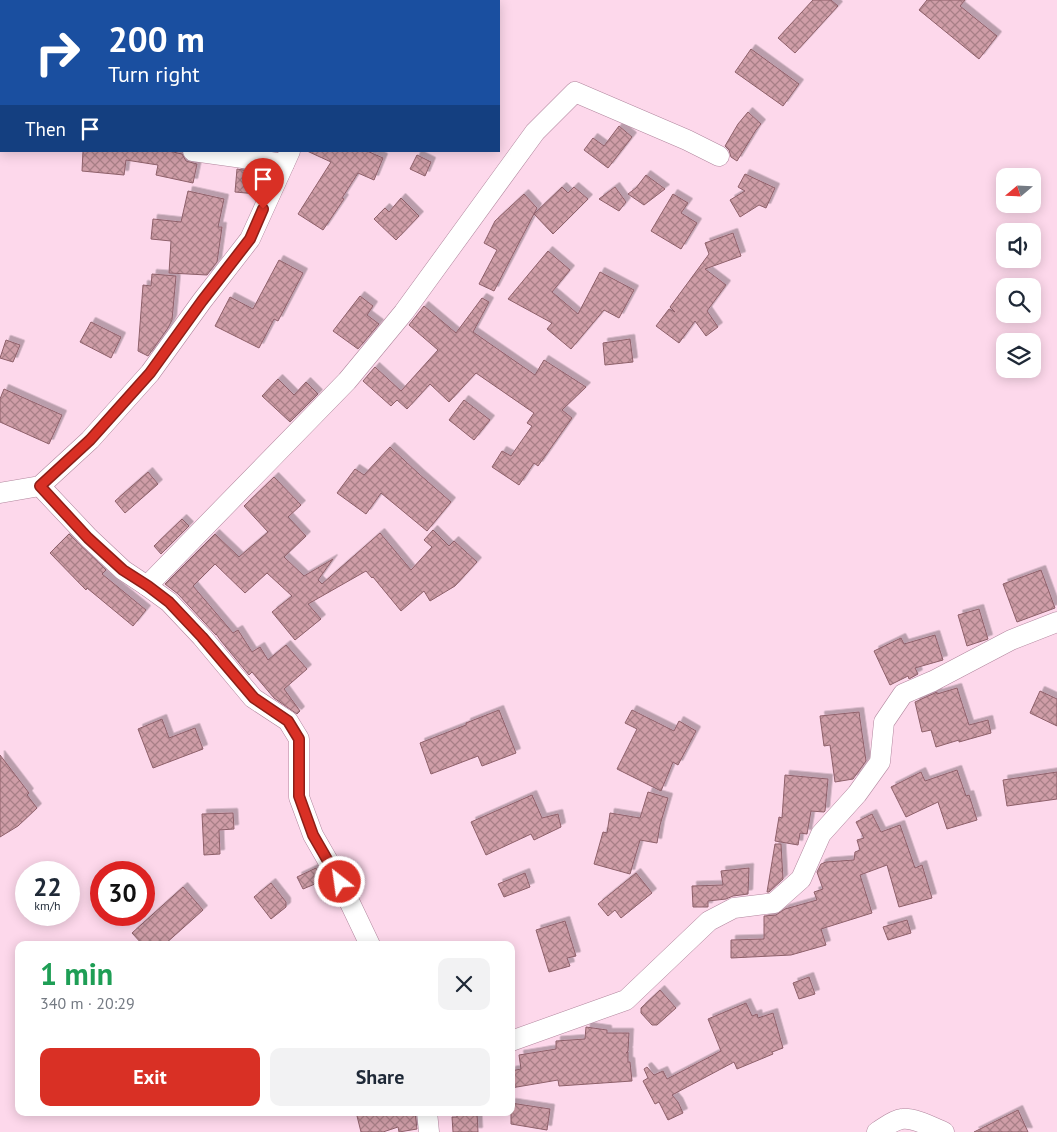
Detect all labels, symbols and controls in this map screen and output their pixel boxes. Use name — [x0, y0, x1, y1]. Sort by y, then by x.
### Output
text: 200 m — [108, 16, 205, 62]
icon: right — [25, 20, 90, 85]
text: Turn right — [108, 60, 200, 88]
icon: arrive — [76, 115, 104, 143]
text: Then — [25, 117, 66, 141]
pin — [242, 158, 284, 209]
icon: arrive — [249, 165, 277, 193]
north arrow — [996, 168, 1041, 212]
map controls — [996, 168, 1041, 378]
button: sound — [996, 223, 1041, 268]
button: search — [996, 278, 1041, 323]
button: layers — [996, 333, 1041, 378]
position arrow — [313, 855, 365, 907]
speed limit sign: 30 — [90, 861, 155, 926]
text: 22 — [33, 871, 62, 903]
text: km/h — [34, 898, 61, 913]
text: 1 min — [40, 954, 113, 993]
button: close — [438, 958, 490, 1010]
text: 340 m · 20:29 — [40, 993, 135, 1013]
button: Exit — [40, 1048, 260, 1106]
button: Share — [270, 1048, 490, 1106]

